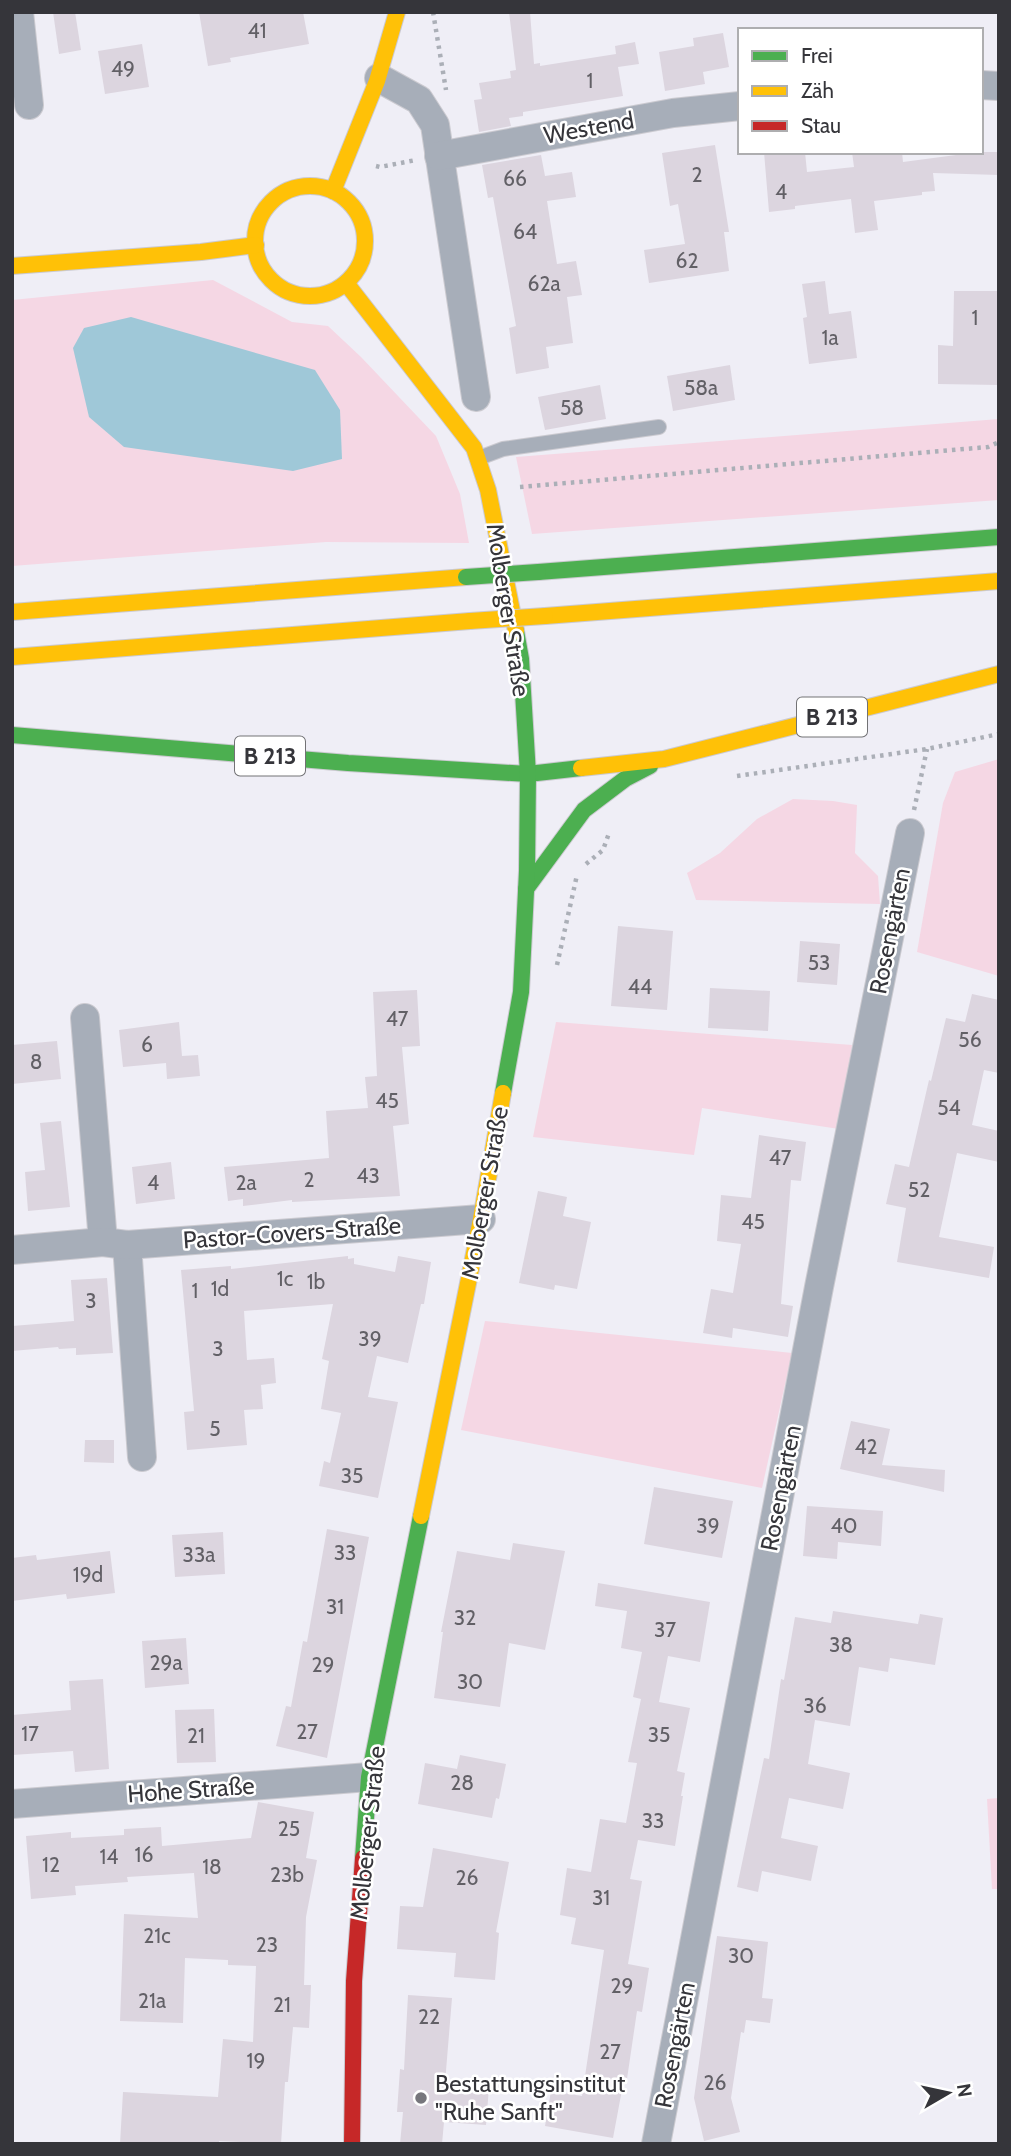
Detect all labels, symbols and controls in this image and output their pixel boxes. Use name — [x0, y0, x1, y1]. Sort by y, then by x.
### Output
house number: 41 — [248, 18, 266, 43]
legend — [738, 28, 983, 154]
text: Frei — [801, 43, 833, 68]
house number: 49 — [111, 56, 135, 81]
house number: 1 — [587, 68, 593, 93]
text: Zäh — [801, 78, 834, 103]
street label: Westend — [542, 105, 636, 150]
text: Stau — [801, 113, 841, 138]
house number: 2 — [691, 162, 703, 187]
house number: 66 — [503, 166, 527, 191]
house number: 4 — [775, 179, 787, 204]
house number: 64 — [513, 219, 537, 244]
house number: 62 — [676, 248, 698, 273]
house number: 62a — [527, 271, 561, 296]
house number: 1 — [972, 305, 978, 330]
house number: 1a — [822, 325, 838, 350]
house number: 58a — [684, 375, 718, 400]
house number: 58 — [560, 395, 584, 420]
street label: Molberger Straße — [480, 521, 537, 699]
road number: B 213 — [797, 698, 867, 736]
road number: B 213 — [235, 736, 305, 776]
street label: Rosengärten — [863, 866, 916, 996]
house number: 53 — [808, 950, 830, 975]
house number: 44 — [628, 974, 652, 999]
house number: 47 — [386, 1006, 409, 1031]
house number: 56 — [958, 1027, 982, 1052]
house number: 6 — [141, 1032, 153, 1057]
house number: 8 — [30, 1049, 42, 1074]
house number: 45 — [375, 1088, 399, 1113]
house number: 54 — [937, 1095, 961, 1120]
street label: Molberger Straße — [455, 1104, 514, 1282]
house number: 47 — [769, 1145, 792, 1170]
house number: 43 — [356, 1163, 380, 1188]
house number: 2 — [303, 1167, 315, 1192]
house number: 4 — [147, 1170, 159, 1195]
house number: 2a — [235, 1170, 257, 1195]
house number: 52 — [908, 1177, 930, 1202]
house number: 45 — [741, 1209, 765, 1234]
street label: Pastor-Covers-Straße — [182, 1210, 402, 1255]
house number: 1c — [277, 1266, 293, 1291]
house number: 1b — [307, 1269, 325, 1294]
house number: 1d — [211, 1276, 229, 1301]
house number: 1 — [192, 1278, 198, 1303]
house number: 3 — [85, 1288, 97, 1313]
house number: 39 — [358, 1326, 382, 1351]
house number: 3 — [212, 1336, 224, 1361]
house number: 5 — [209, 1416, 221, 1441]
street label: Rosengärten — [754, 1423, 807, 1553]
house number: 42 — [854, 1434, 878, 1459]
house number: 35 — [341, 1463, 363, 1488]
house number: 39 — [696, 1513, 720, 1538]
house number: 40 — [831, 1513, 857, 1538]
house number: 33 — [334, 1540, 356, 1565]
house number: 33a — [183, 1542, 215, 1567]
house number: 19d — [73, 1562, 103, 1587]
house number: 31 — [326, 1594, 344, 1619]
house number: 32 — [454, 1605, 476, 1630]
house number: 37 — [654, 1617, 676, 1642]
house number: 38 — [829, 1632, 853, 1657]
house number: 29a — [149, 1650, 183, 1675]
house number: 29 — [312, 1652, 334, 1677]
house number: 30 — [457, 1669, 483, 1694]
house number: 36 — [803, 1693, 827, 1718]
house number: 27 — [296, 1719, 318, 1744]
house number: 17 — [21, 1721, 39, 1746]
house number: 35 — [648, 1722, 670, 1747]
house number: 21 — [187, 1723, 205, 1748]
street label: Molberger Straße — [344, 1744, 391, 1922]
house number: 28 — [450, 1770, 474, 1795]
street label: Hohe Straße — [127, 1771, 255, 1808]
house number: 33 — [642, 1808, 664, 1833]
house number: 25 — [278, 1816, 300, 1841]
house number: 16 — [135, 1842, 153, 1867]
house number: 14 — [100, 1844, 118, 1869]
house number: 12 — [42, 1852, 60, 1877]
house number: 18 — [202, 1854, 222, 1879]
house number: 23b — [270, 1862, 304, 1887]
house number: 26 — [456, 1865, 479, 1890]
house number: 31 — [592, 1885, 610, 1910]
house number: 21c — [143, 1923, 171, 1948]
house number: 23 — [256, 1932, 278, 1957]
house number: 30 — [728, 1943, 754, 1968]
house number: 29 — [611, 1973, 633, 1998]
street label: Rosengärten — [648, 1980, 701, 2110]
house number: 21a — [138, 1988, 166, 2013]
house number: 21 — [273, 1992, 291, 2017]
house number: 22 — [418, 2004, 440, 2029]
house number: 27 — [599, 2039, 621, 2064]
house number: 19 — [247, 2048, 265, 2073]
north arrow — [913, 2058, 983, 2128]
place label: Bestattungsinstitut "Ruhe Sanft" — [435, 2069, 625, 2126]
house number: 26 — [704, 2070, 727, 2095]
text: N — [952, 2082, 977, 2099]
marker: Bestattungsinstitut "Ruhe Sanft" — [413, 2090, 429, 2106]

